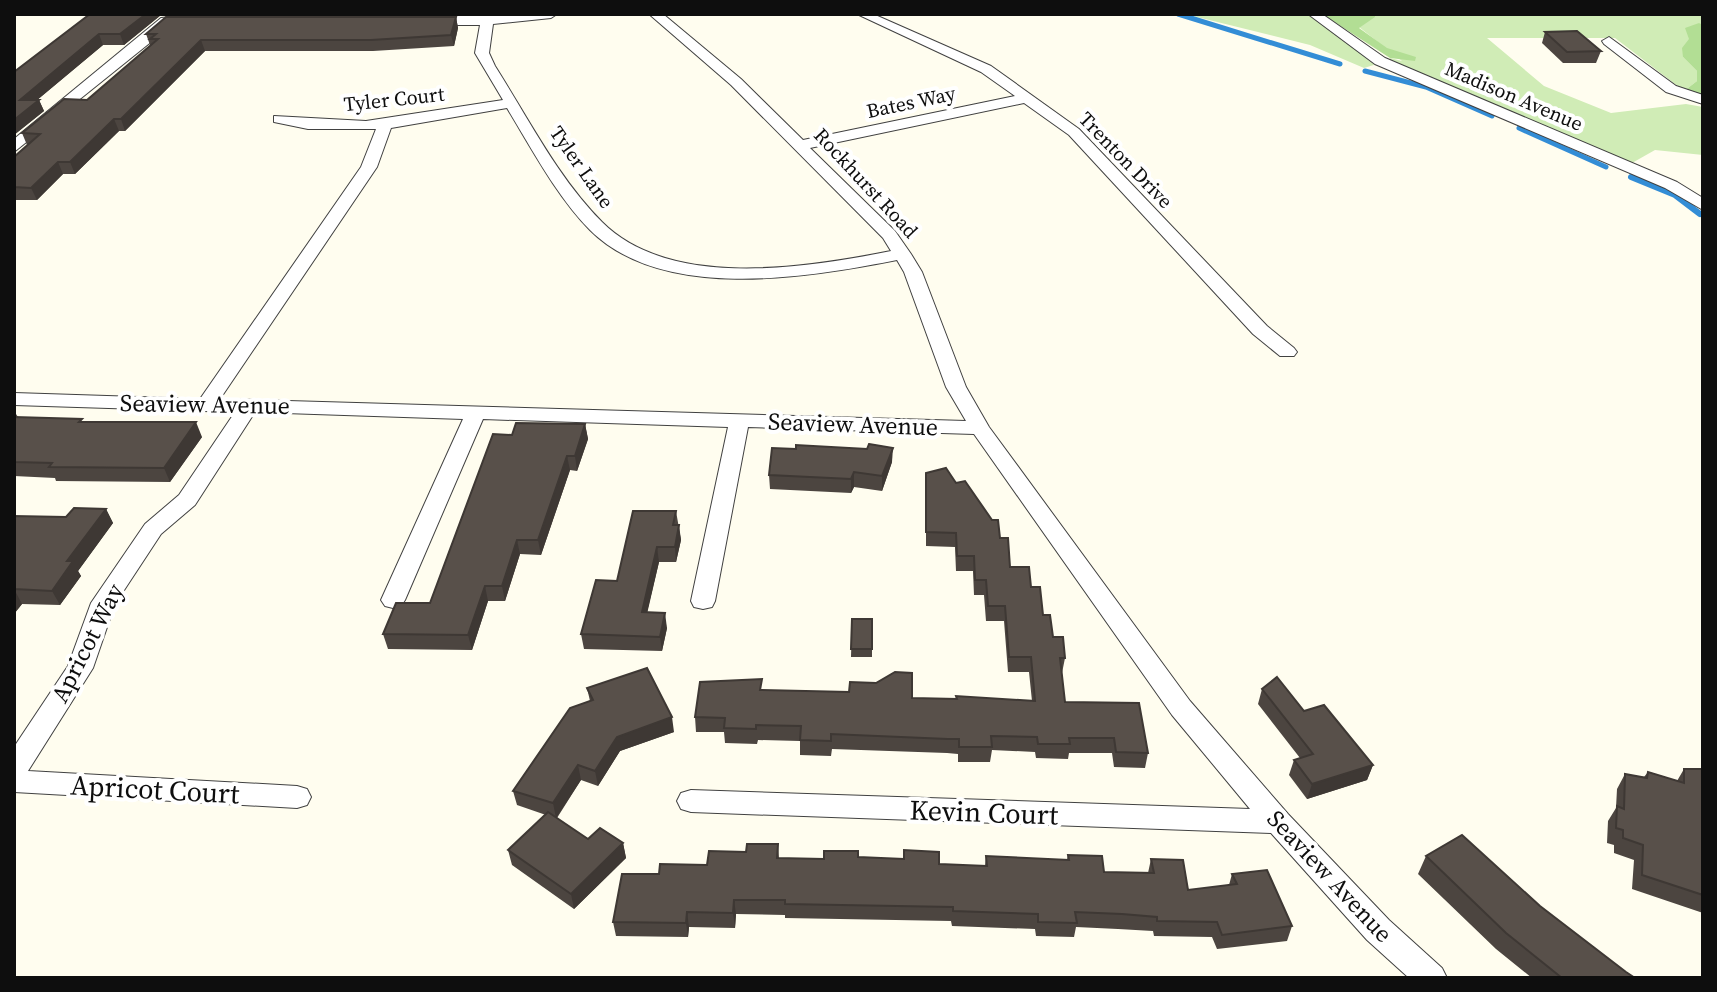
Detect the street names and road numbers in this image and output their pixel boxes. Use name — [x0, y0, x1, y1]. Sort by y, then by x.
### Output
street label: Madison Avenue — [1441, 54, 1587, 138]
street label: Bates Way — [864, 79, 959, 125]
street label: Tyler Court — [342, 80, 446, 118]
street label: Trenton Drive — [1073, 106, 1179, 214]
street label: Tyler Lane — [543, 120, 621, 214]
street label: Rockhurst Road — [808, 122, 925, 245]
street label: Seaview Avenue — [120, 386, 290, 422]
street label: Seaview Avenue — [767, 405, 939, 443]
street label: Apricot Way — [43, 577, 131, 708]
street label: Apricot Court — [70, 766, 241, 812]
street label: Kevin Court — [909, 790, 1060, 834]
street label: Seaview Avenue — [1260, 803, 1400, 949]

